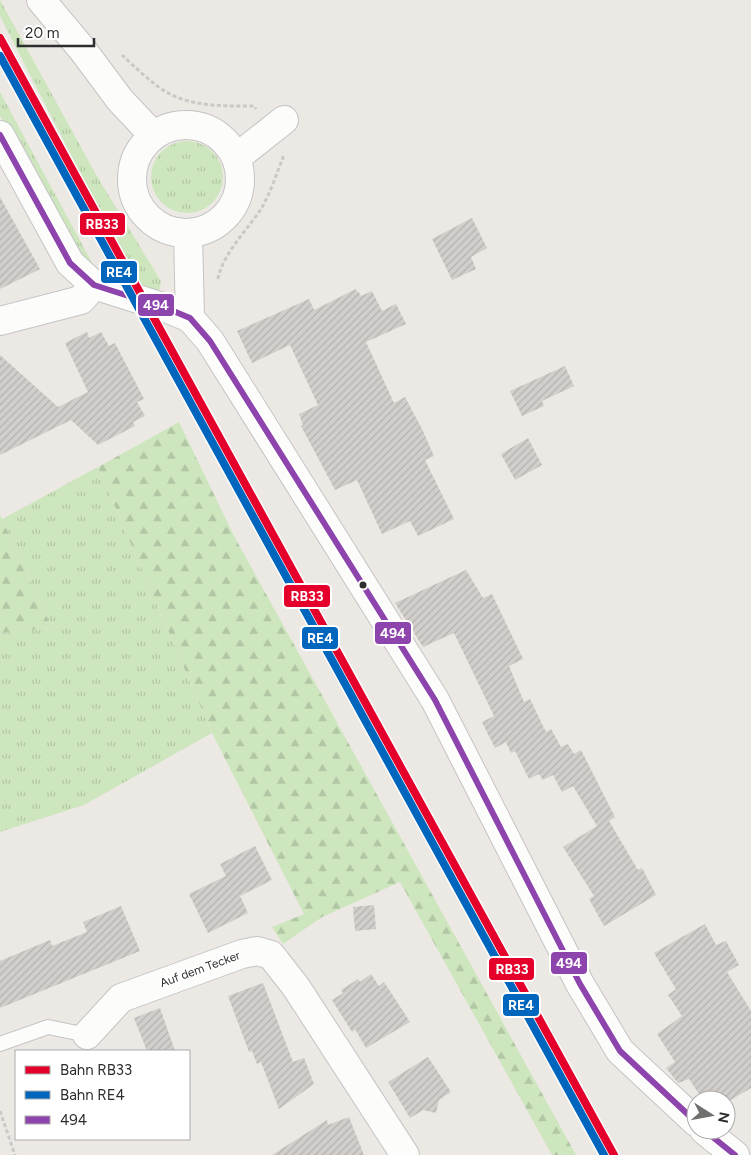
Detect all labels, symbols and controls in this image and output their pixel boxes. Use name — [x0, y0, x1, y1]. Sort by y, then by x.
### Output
scale bar — [18, 15, 94, 47]
text: 20 m — [25, 24, 59, 42]
line badge: RB33 — [79, 212, 126, 236]
text: RB33 — [85, 216, 119, 233]
line badge: RE4 — [100, 260, 138, 284]
text: RE4 — [106, 264, 132, 281]
line badge: 494 — [137, 293, 175, 317]
text: 494 — [143, 297, 169, 314]
unlabelled marker — [358, 580, 368, 590]
line badge: RB33 — [283, 584, 331, 608]
text: RB33 — [290, 588, 324, 605]
line badge: 494 — [374, 621, 412, 645]
text: 494 — [380, 625, 406, 642]
line badge: RE4 — [301, 626, 339, 650]
text: RE4 — [307, 630, 333, 647]
street label: Auf dem Tecker — [158, 948, 242, 990]
line badge: 494 — [550, 951, 588, 975]
text: 494 — [556, 955, 582, 972]
line badge: RB33 — [488, 957, 535, 981]
text: RB33 — [495, 961, 529, 978]
line badge: RE4 — [502, 993, 540, 1017]
text: RE4 — [508, 997, 534, 1014]
legend — [15, 1050, 190, 1140]
text: Bahn RB33 — [60, 1061, 132, 1079]
text: Bahn RE4 — [60, 1086, 125, 1104]
north arrow — [686, 1090, 736, 1140]
text: N — [714, 1110, 733, 1124]
text: 494 — [60, 1111, 87, 1129]

